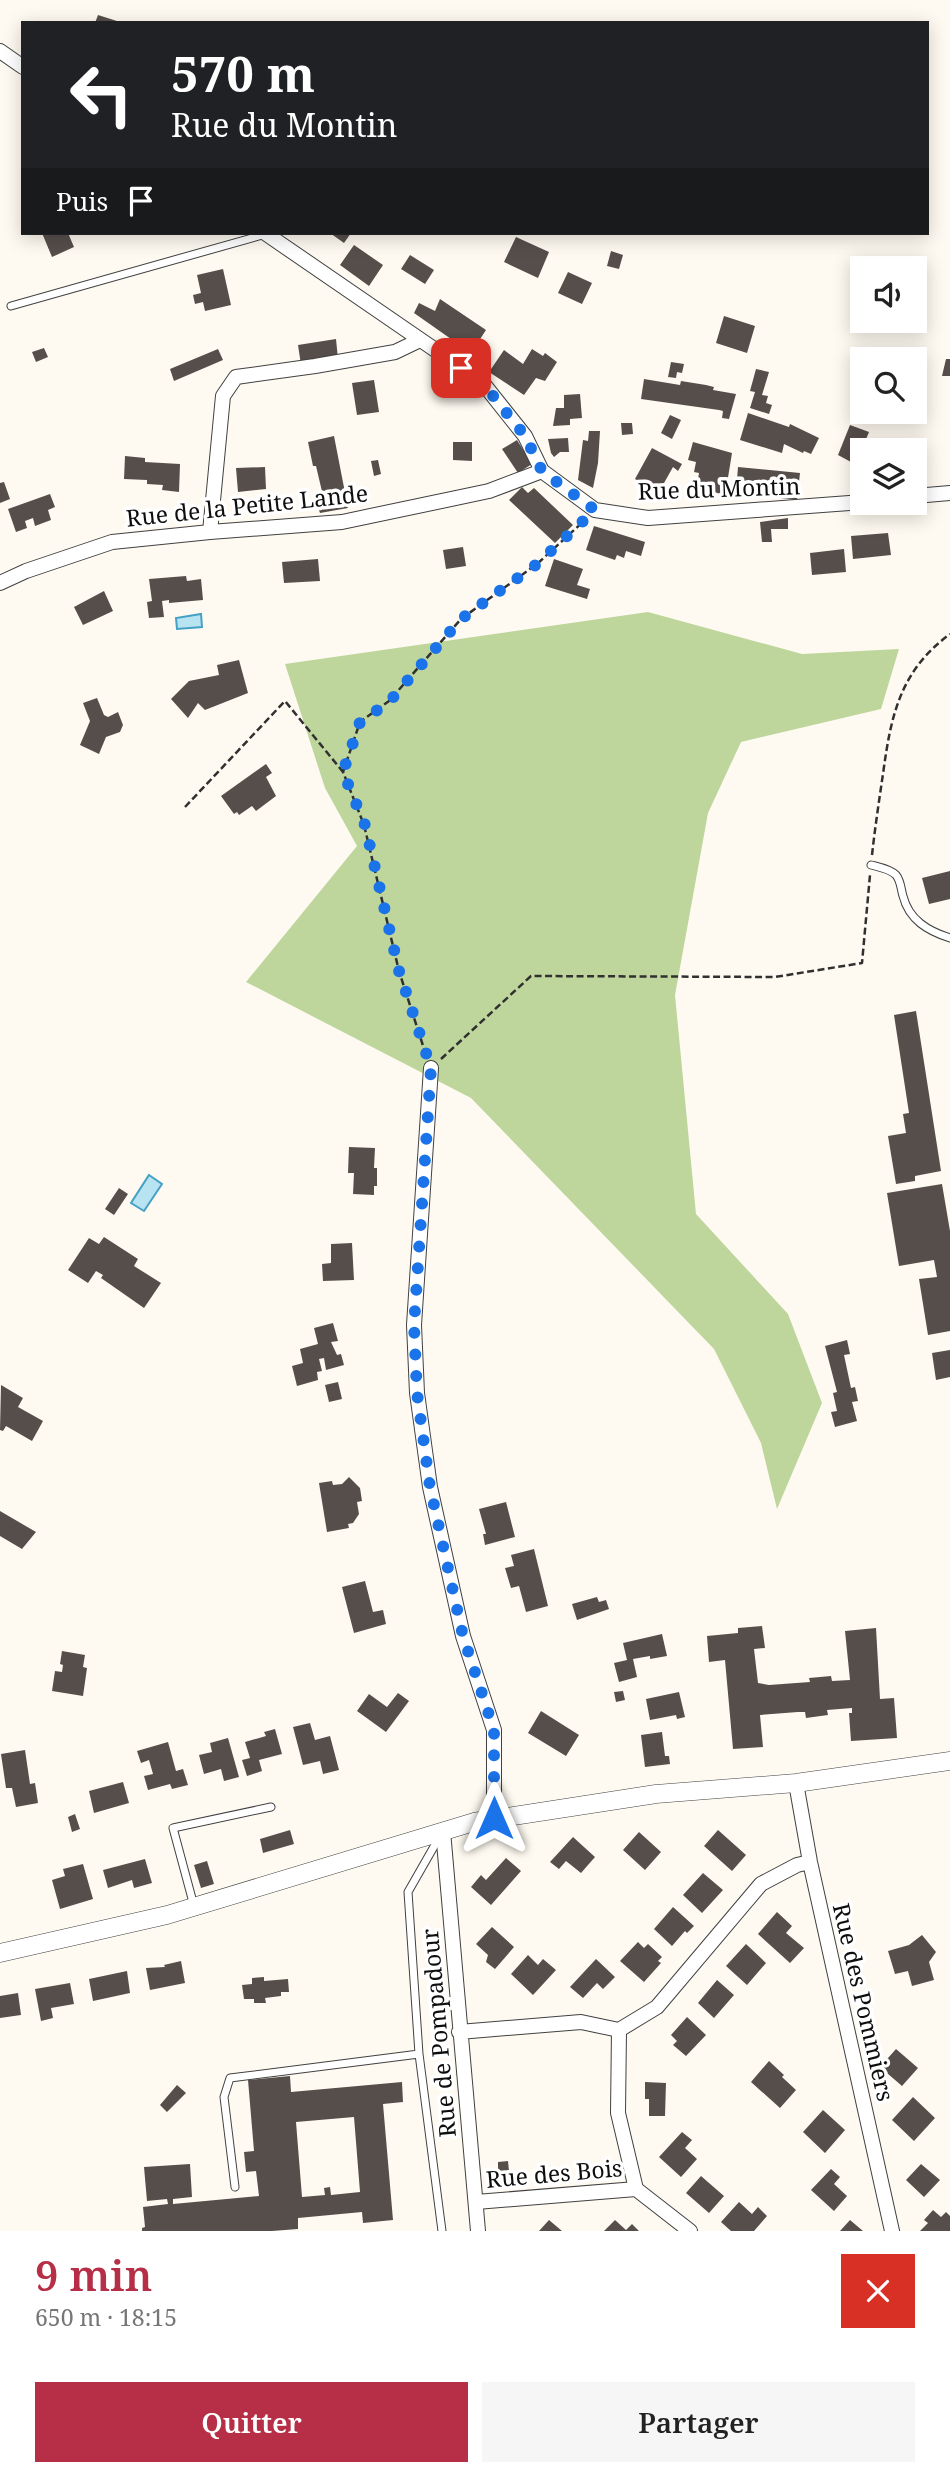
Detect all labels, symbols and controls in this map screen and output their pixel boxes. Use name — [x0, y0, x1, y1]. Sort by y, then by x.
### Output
text: 570 m — [171, 40, 315, 106]
icon: left — [56, 49, 147, 140]
text: Rue du Montin — [171, 103, 397, 146]
icon: arrive — [122, 182, 160, 220]
text: Puis — [56, 183, 108, 219]
map controls — [850, 256, 927, 515]
button: sound — [850, 256, 927, 333]
pin — [431, 338, 491, 398]
button: search — [850, 347, 927, 424]
icon: arrive — [442, 349, 480, 387]
button: layers — [850, 438, 927, 515]
street label: Rue du Montin — [637, 469, 801, 507]
street label: Rue de la Petite Lande — [124, 476, 370, 534]
position arrow — [457, 1781, 531, 1855]
street label: Rue des Pommiers — [826, 1900, 902, 2104]
street label: Rue de Pompadour — [413, 1927, 463, 2139]
street label: Rue des Bois — [484, 2151, 624, 2195]
text: 9 min — [35, 2246, 152, 2303]
button: close — [841, 2254, 915, 2328]
text: 650 m · 18:15 — [35, 2301, 177, 2333]
button: Quitter — [35, 2382, 468, 2462]
button: Partager — [482, 2382, 915, 2462]

